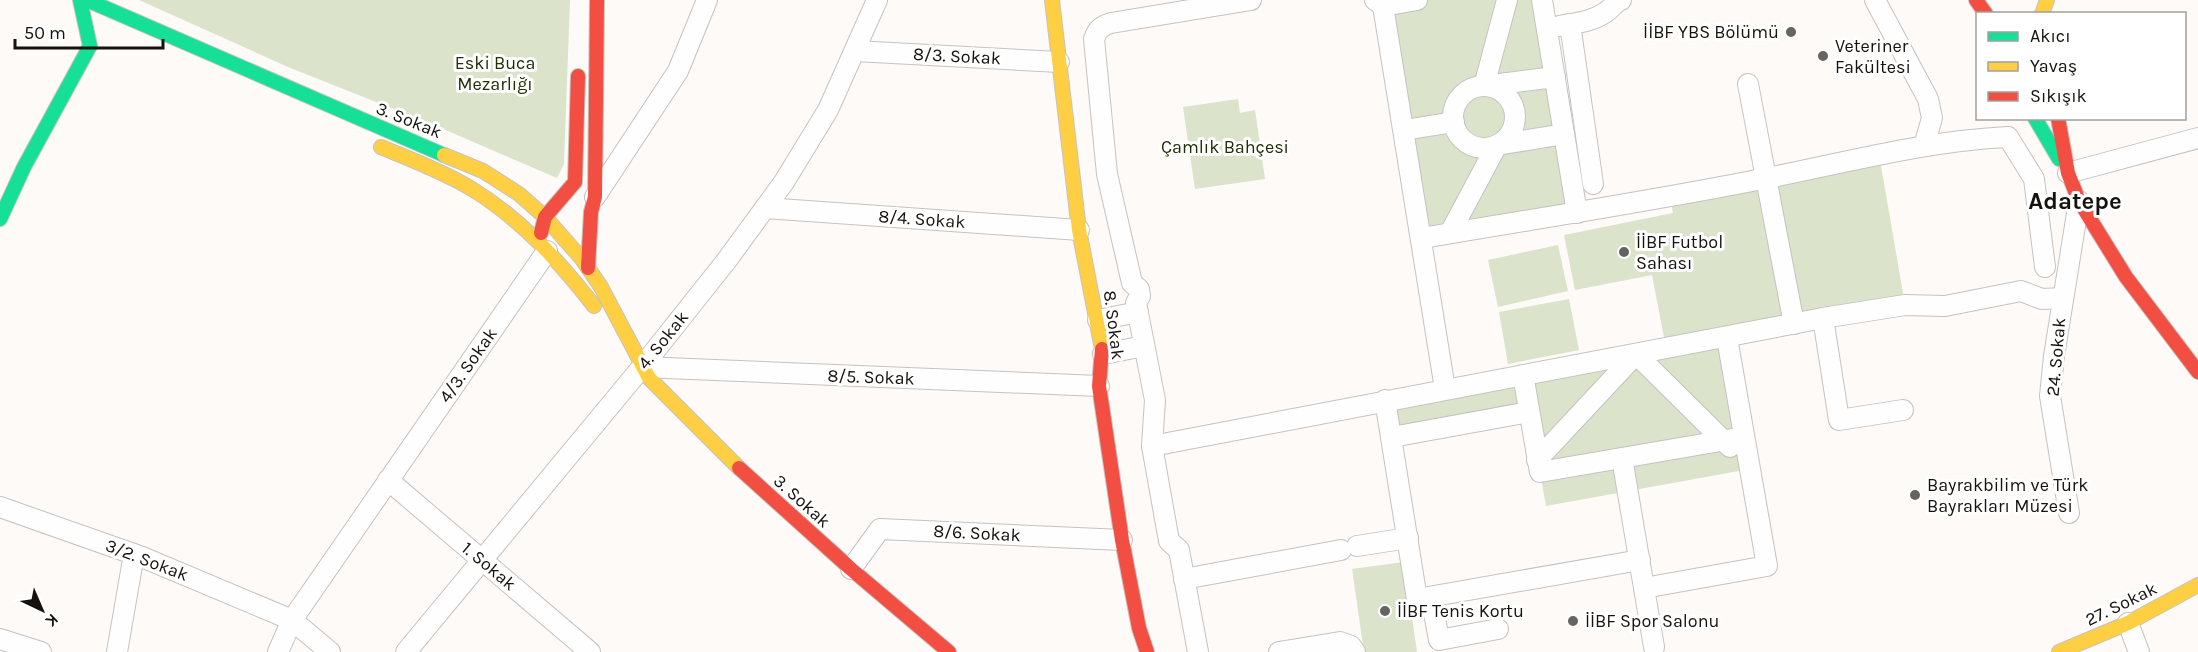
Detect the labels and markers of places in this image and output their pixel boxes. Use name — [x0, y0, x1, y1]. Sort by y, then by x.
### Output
place label: İİBF YBS Bölümü — [1643, 21, 1779, 43]
marker: İİBF YBS Bölümü — [1784, 25, 1798, 39]
place label: Veteriner Fakültesi — [1835, 35, 1911, 78]
marker: Veteriner Fakültesi — [1816, 49, 1830, 63]
place label: İİBF Futbol Sahası — [1636, 231, 1723, 274]
marker: İİBF Futbol Sahası — [1617, 245, 1631, 259]
place label: Bayrakbilim ve Türk Bayrakları Müzesi — [1927, 474, 2088, 517]
marker: Bayrakbilim ve Türk Bayrakları Müzesi — [1908, 488, 1922, 502]
place label: İİBF Tenis Kortu — [1397, 600, 1524, 622]
marker: İİBF Tenis Kortu — [1378, 604, 1392, 618]
place label: İİBF Spor Salonu — [1585, 610, 1719, 632]
marker: İİBF Spor Salonu — [1566, 614, 1580, 628]

